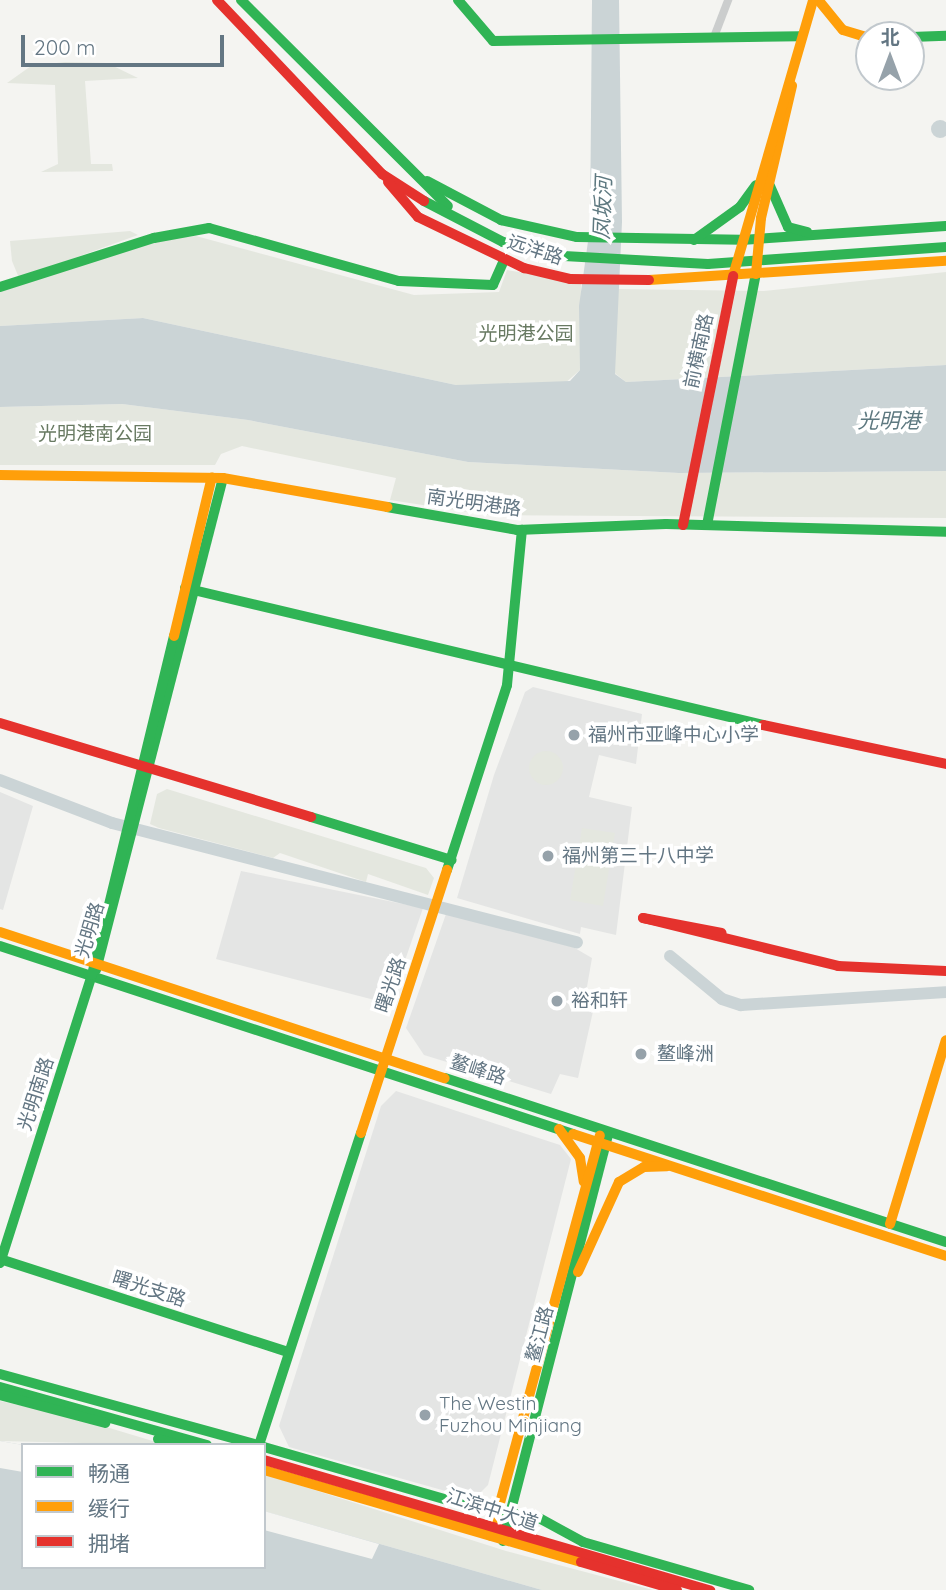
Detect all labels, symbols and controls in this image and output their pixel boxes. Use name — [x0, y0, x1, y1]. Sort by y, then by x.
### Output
scale bar — [24, 21, 228, 65]
north arrow — [855, 21, 925, 91]
text: 北 — [880, 25, 900, 49]
text: 200 m — [34, 34, 96, 60]
water label: 凤坂河 — [588, 176, 616, 240]
street label: 远洋路 — [504, 230, 566, 270]
street label: 前横南路 — [680, 311, 718, 391]
park label: 光明港公园 — [479, 323, 573, 345]
water label: 光明港 — [858, 407, 920, 433]
park label: 光明港南公园 — [38, 423, 152, 445]
street label: 南光明港路 — [425, 485, 523, 521]
place label: 福州市亚峰中心小学 — [588, 724, 759, 746]
marker: 福州市亚峰中心小学 — [566, 727, 582, 743]
place label: 福州第三十八中学 — [562, 845, 714, 867]
marker: 福州第三十八中学 — [540, 848, 556, 864]
street label: 光明路 — [71, 899, 109, 961]
street label: 曙光路 — [371, 954, 411, 1016]
place label: 裕和轩 — [571, 990, 628, 1012]
marker: 裕和轩 — [549, 993, 565, 1009]
place label: 鳌峰洲 — [657, 1043, 714, 1065]
marker: 鳌峰洲 — [631, 1044, 651, 1064]
street label: 鳌峰路 — [447, 1050, 509, 1090]
street label: 光明南路 — [13, 1054, 59, 1134]
street label: 曙光支路 — [109, 1266, 189, 1312]
street label: 鳌江路 — [522, 1304, 558, 1364]
place label: The Westin Fuzhou Minjiang — [439, 1393, 582, 1437]
marker: The Westin Fuzhou Minjiang — [417, 1407, 433, 1423]
legend — [21, 1443, 266, 1569]
text: 畅通 — [88, 1460, 130, 1486]
street label: 江滨中大道 — [443, 1484, 541, 1536]
text: 缓行 — [88, 1495, 130, 1521]
text: 拥堵 — [88, 1530, 130, 1556]

